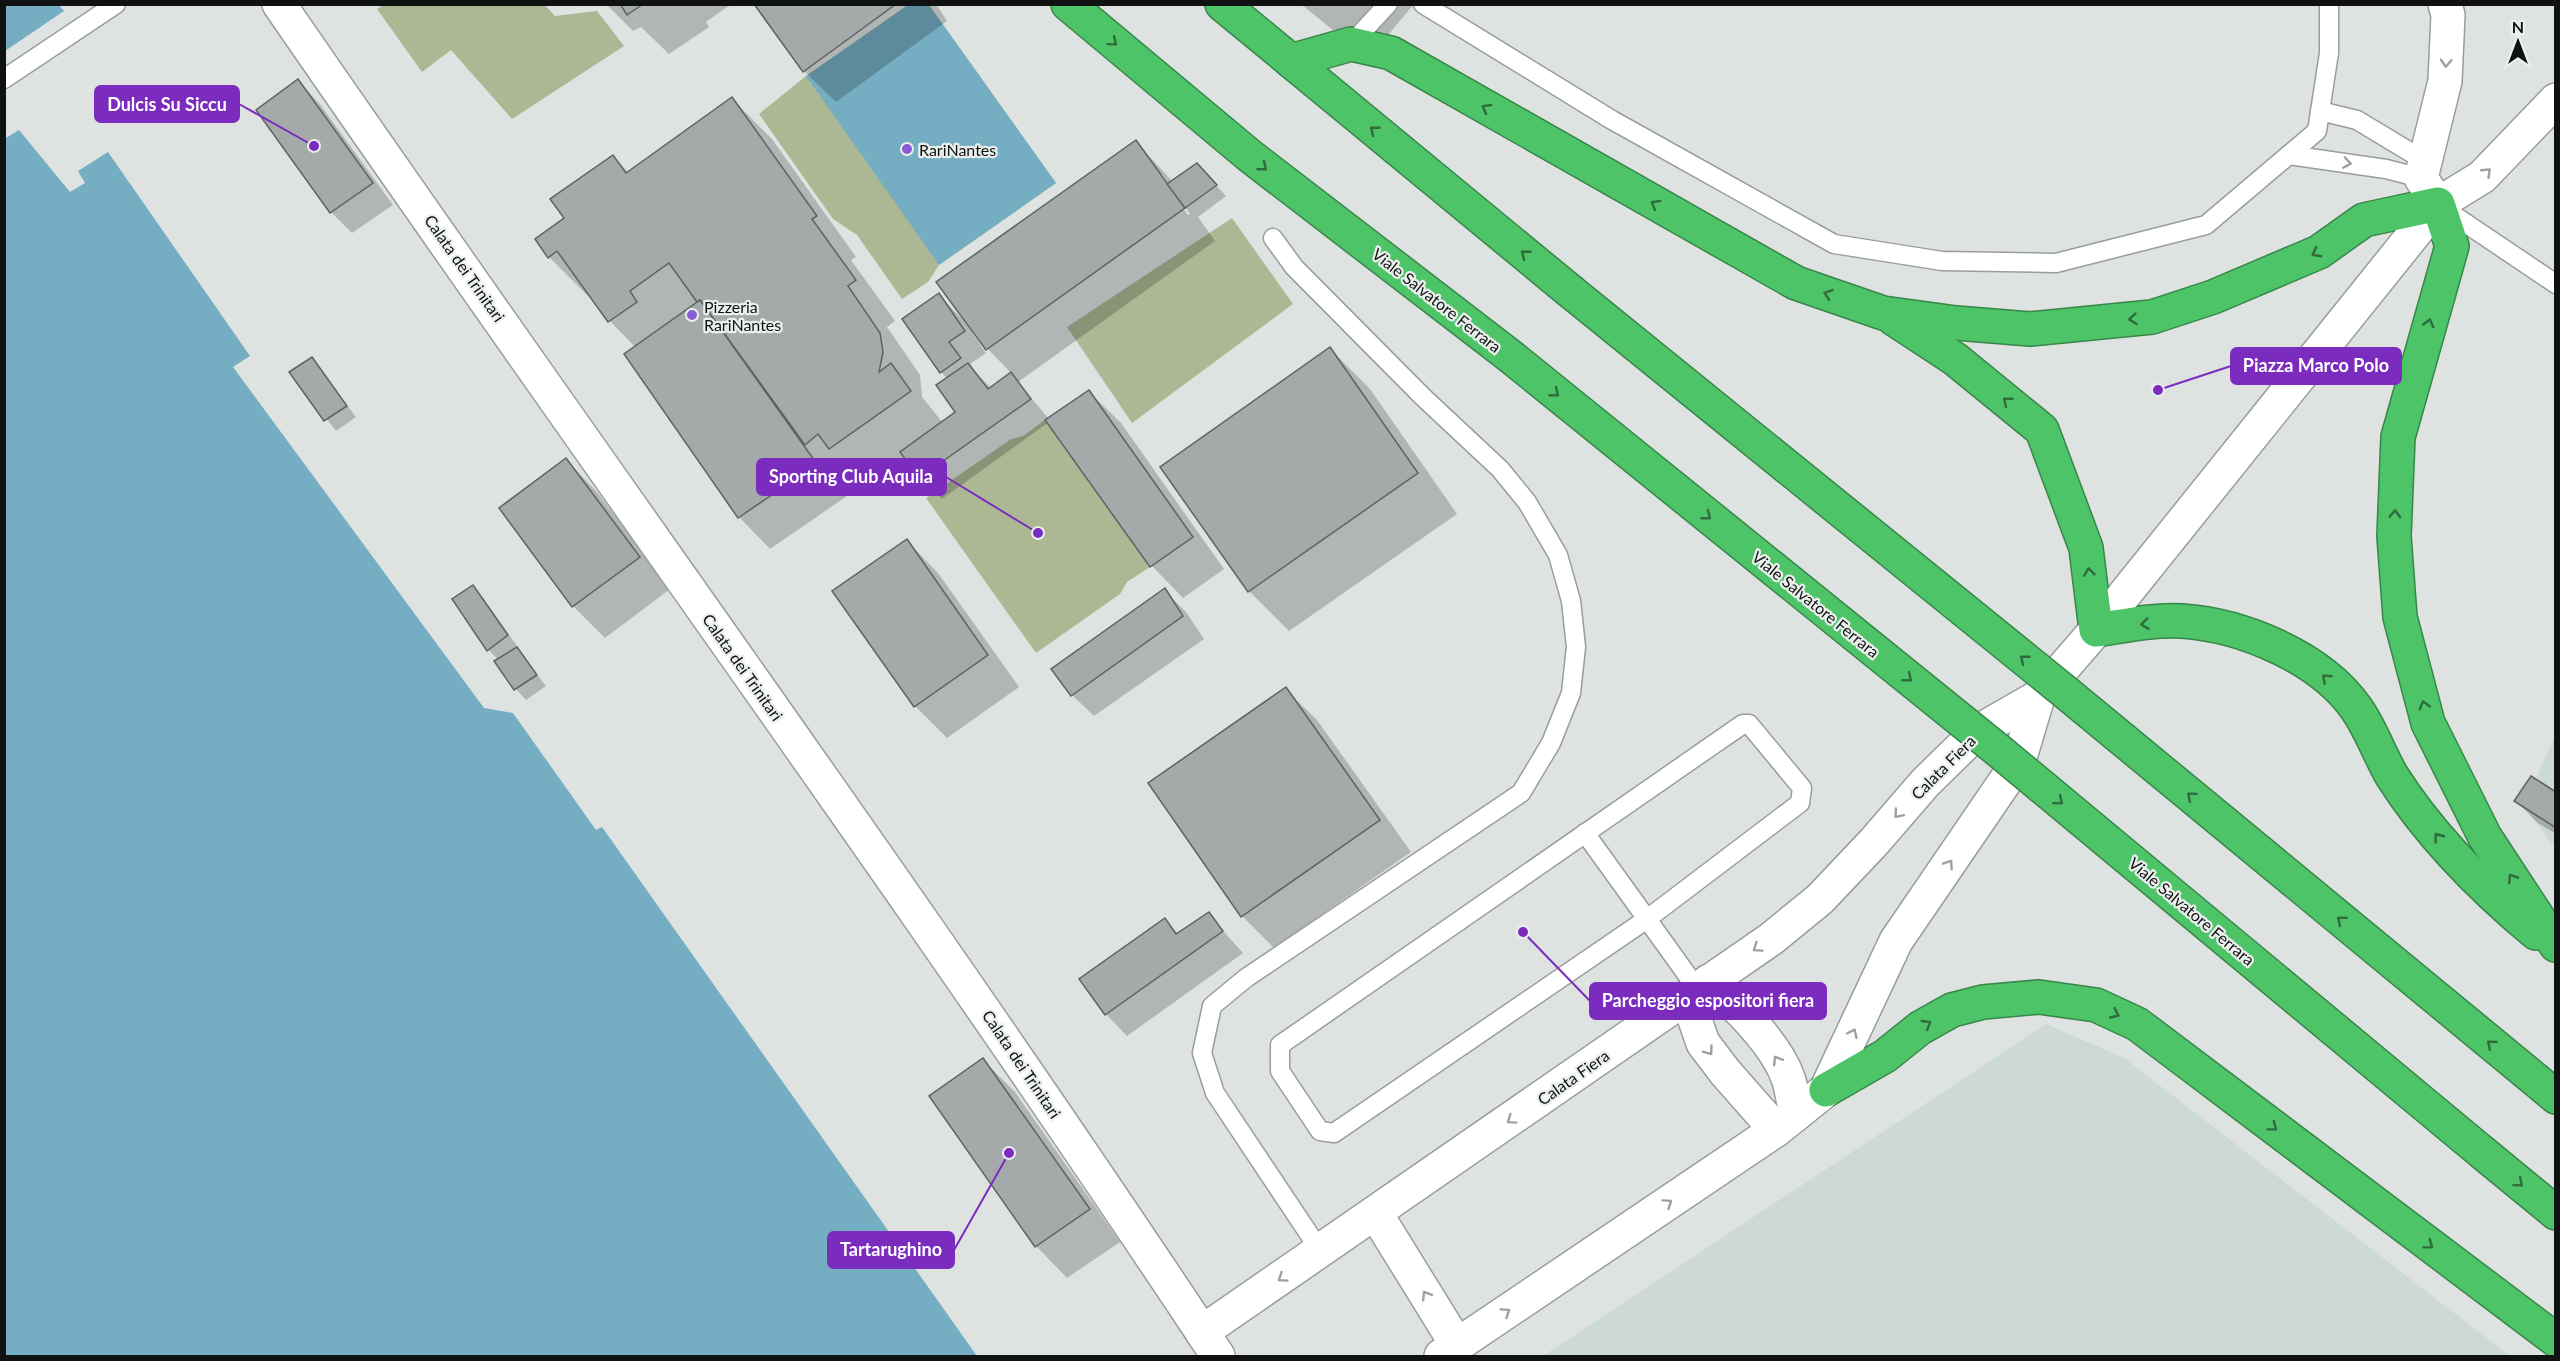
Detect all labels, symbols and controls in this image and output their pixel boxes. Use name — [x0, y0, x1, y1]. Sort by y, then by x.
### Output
north arrow — [2488, 12, 2548, 72]
text: N — [2512, 17, 2524, 36]
one-way arrow — [1106, 35, 1117, 46]
one-way arrow — [2439, 58, 2452, 67]
callout: Dulcis Su Siccu — [95, 86, 239, 122]
text: Dulcis Su Siccu — [107, 93, 227, 115]
one-way arrow — [1482, 104, 1492, 115]
one-way arrow — [1370, 126, 1381, 137]
place label: RariNantes — [919, 140, 996, 159]
marker: RariNantes — [900, 142, 914, 156]
one-way arrow — [2342, 157, 2352, 169]
one-way arrow — [1257, 159, 1268, 170]
one-way arrow — [2480, 168, 2490, 179]
one-way arrow — [1651, 200, 1661, 212]
street label: Calata dei Trinitari — [421, 211, 509, 325]
street label: Viale Salvatore Ferrara — [1369, 244, 1505, 356]
one-way arrow — [2311, 246, 2322, 257]
one-way arrow — [1521, 250, 1532, 261]
one-way arrow — [1823, 289, 1834, 301]
place label: Pizzeria RariNantes — [704, 297, 781, 334]
marker: Pizzeria RariNantes — [685, 308, 699, 322]
one-way arrow — [2129, 312, 2138, 325]
one-way arrow — [2422, 318, 2434, 329]
callout: Piazza Marco Polo — [2231, 348, 2401, 384]
text: Piazza Marco Polo — [2243, 354, 2389, 376]
one-way arrow — [1548, 386, 1559, 397]
one-way arrow — [2003, 398, 2014, 409]
callout: Sporting Club Aquila — [757, 459, 946, 495]
text: Sporting Club Aquila — [769, 465, 933, 487]
one-way arrow — [1700, 508, 1711, 519]
one-way arrow — [2389, 509, 2401, 518]
street label: Viale Salvatore Ferrara — [1749, 547, 1883, 661]
one-way arrow — [2083, 567, 2096, 576]
street label: Calata dei Trinitari — [699, 610, 787, 724]
one-way arrow — [2141, 617, 2150, 630]
one-way arrow — [2020, 655, 2031, 666]
one-way arrow — [1901, 670, 1912, 681]
one-way arrow — [2323, 675, 2334, 686]
one-way arrow — [2418, 701, 2431, 711]
street label: Calata Fiera — [1907, 731, 1979, 803]
one-way arrow — [2186, 792, 2197, 803]
one-way arrow — [2052, 794, 2063, 805]
one-way arrow — [1894, 807, 1905, 818]
one-way arrow — [2434, 832, 2445, 843]
street label: Viale Salvatore Ferrara — [2125, 853, 2259, 969]
one-way arrow — [1942, 860, 1953, 871]
one-way arrow — [2508, 874, 2519, 885]
one-way arrow — [2337, 916, 2348, 927]
one-way arrow — [1753, 941, 1764, 952]
callout: Parcheggio espositori fiera — [1590, 983, 1826, 1019]
text: Parcheggio espositori fiera — [1602, 989, 1814, 1011]
street label: Calata dei Trinitari — [979, 1006, 1065, 1122]
one-way arrow — [2108, 1007, 2119, 1019]
one-way arrow — [1921, 1020, 1931, 1031]
one-way arrow — [1845, 1028, 1857, 1039]
one-way arrow — [2487, 1040, 2498, 1051]
one-way arrow — [1702, 1044, 1713, 1055]
street label: Calata Fiera — [1534, 1045, 1612, 1109]
one-way arrow — [1773, 1056, 1785, 1066]
one-way arrow — [1507, 1113, 1518, 1124]
one-way arrow — [2267, 1120, 2278, 1131]
one-way arrow — [2512, 1176, 2523, 1187]
one-way arrow — [1661, 1199, 1672, 1210]
callout: Tartarughino — [828, 1232, 954, 1268]
one-way arrow — [2422, 1237, 2433, 1248]
text: Tartarughino — [840, 1238, 942, 1260]
one-way arrow — [1277, 1271, 1288, 1282]
one-way arrow — [1422, 1291, 1434, 1301]
one-way arrow — [1499, 1308, 1510, 1319]

